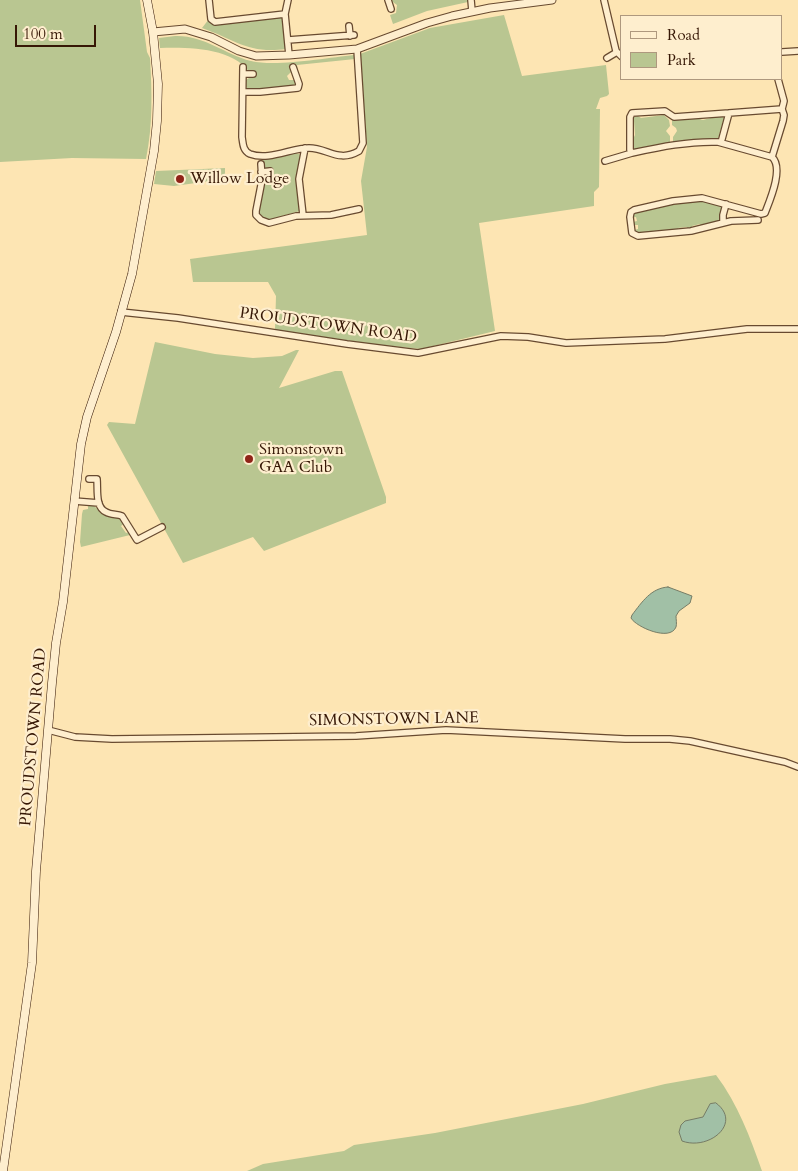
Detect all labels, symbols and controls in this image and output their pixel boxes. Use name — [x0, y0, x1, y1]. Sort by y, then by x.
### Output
scale bar — [18, 15, 99, 47]
legend — [620, 15, 783, 80]
text: 100 m — [23, 24, 63, 44]
text: Road — [667, 25, 700, 45]
text: Park — [667, 50, 696, 70]
place label: Willow Lodge — [190, 169, 289, 189]
marker: Willow Lodge — [174, 173, 186, 185]
street label: PROUDSTOWN ROAD — [238, 304, 418, 348]
place label: Simonstown GAA Club — [259, 440, 344, 478]
marker: Simonstown GAA Club — [243, 453, 255, 465]
street label: PROUDSTOWN ROAD — [17, 647, 51, 827]
street label: SIMONSTOWN LANE — [309, 709, 479, 731]

